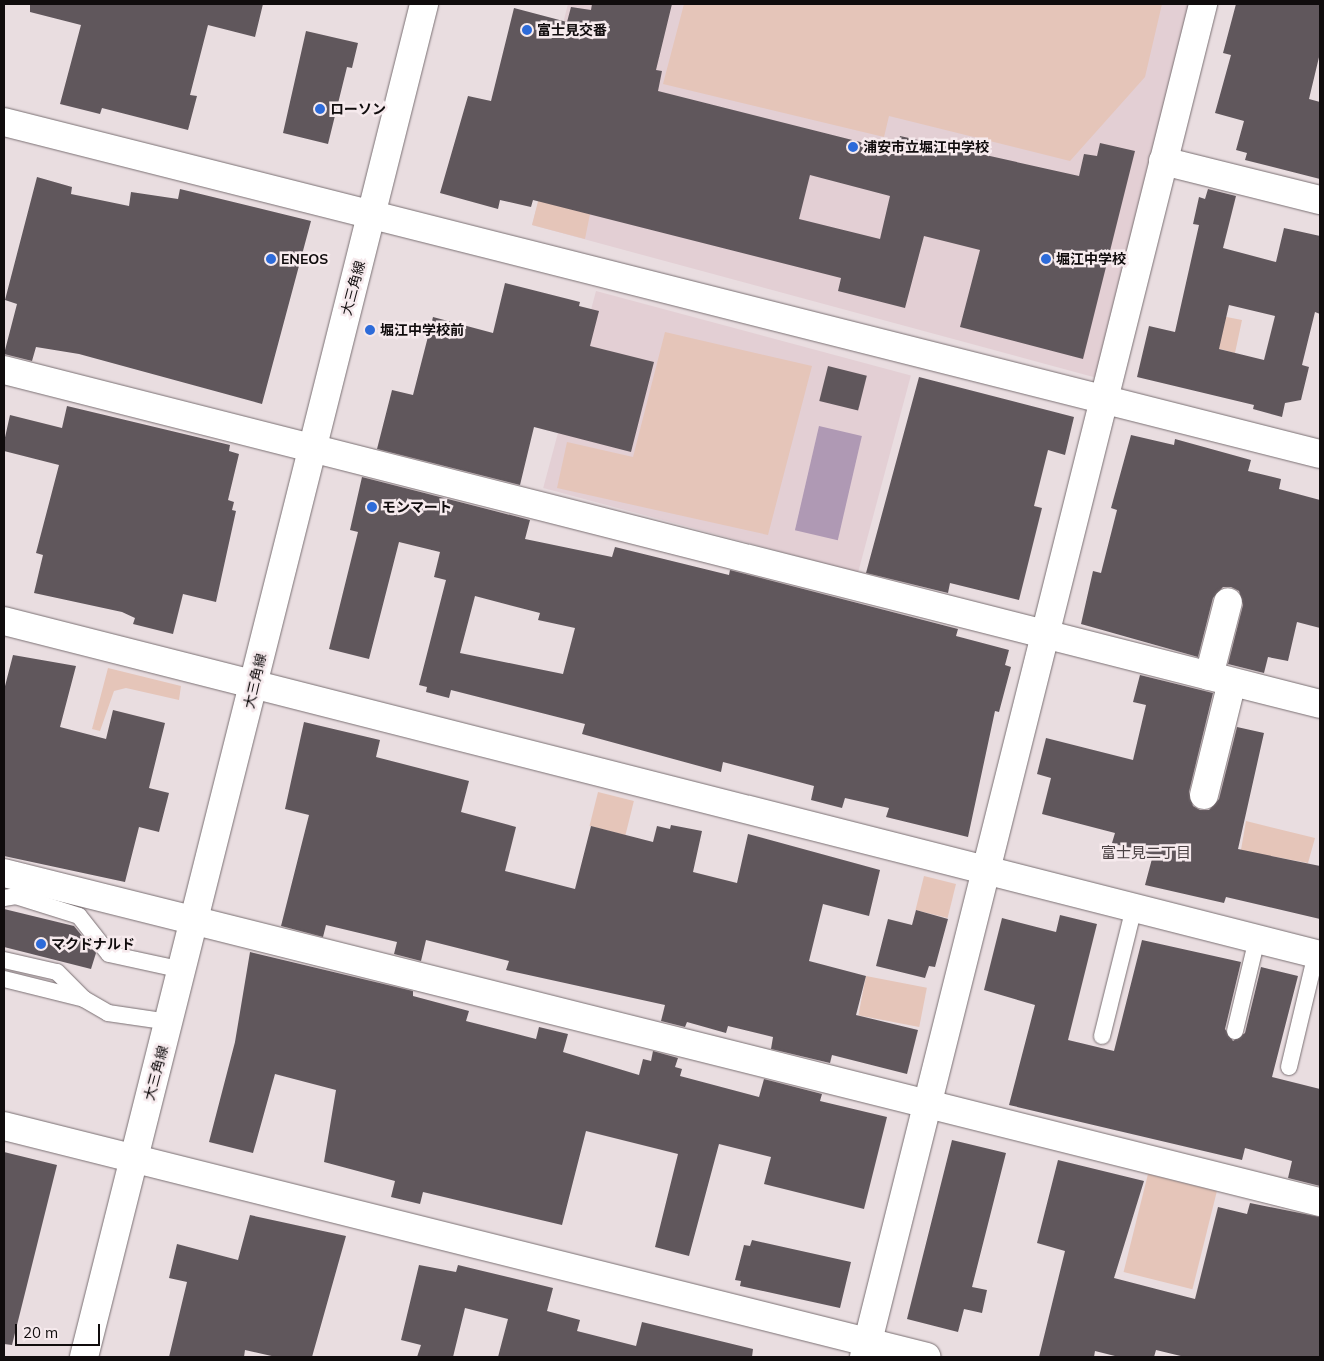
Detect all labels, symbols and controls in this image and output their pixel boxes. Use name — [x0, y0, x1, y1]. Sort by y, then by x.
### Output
place label: 富士見交番 — [537, 22, 607, 38]
marker: 富士見交番 — [521, 24, 533, 36]
place label: ローソン — [330, 101, 386, 117]
marker: ローソン — [314, 103, 326, 115]
place label: 浦安市立堀江中学校 — [863, 139, 989, 155]
marker: 浦安市立堀江中学校 — [847, 141, 859, 153]
place label: ENEOS — [281, 251, 328, 267]
place label: 堀江中学校 — [1056, 251, 1126, 267]
marker: ENEOS — [265, 253, 277, 265]
marker: 堀江中学校 — [1040, 253, 1052, 265]
street label: 大三角線 — [338, 259, 368, 317]
place label: 堀江中学校前 — [380, 322, 464, 338]
marker: 堀江中学校前 — [364, 324, 376, 336]
place label: モンマート — [382, 499, 452, 515]
marker: モンマート — [366, 501, 378, 513]
street label: 大三角線 — [241, 652, 269, 710]
district label: 富士見二丁目 — [1101, 844, 1191, 862]
place label: マクドナルド — [51, 936, 135, 952]
marker: マクドナルド — [35, 938, 47, 950]
street label: 大三角線 — [141, 1044, 171, 1102]
scale bar — [18, 1314, 102, 1346]
text: 20 m — [23, 1323, 58, 1342]

